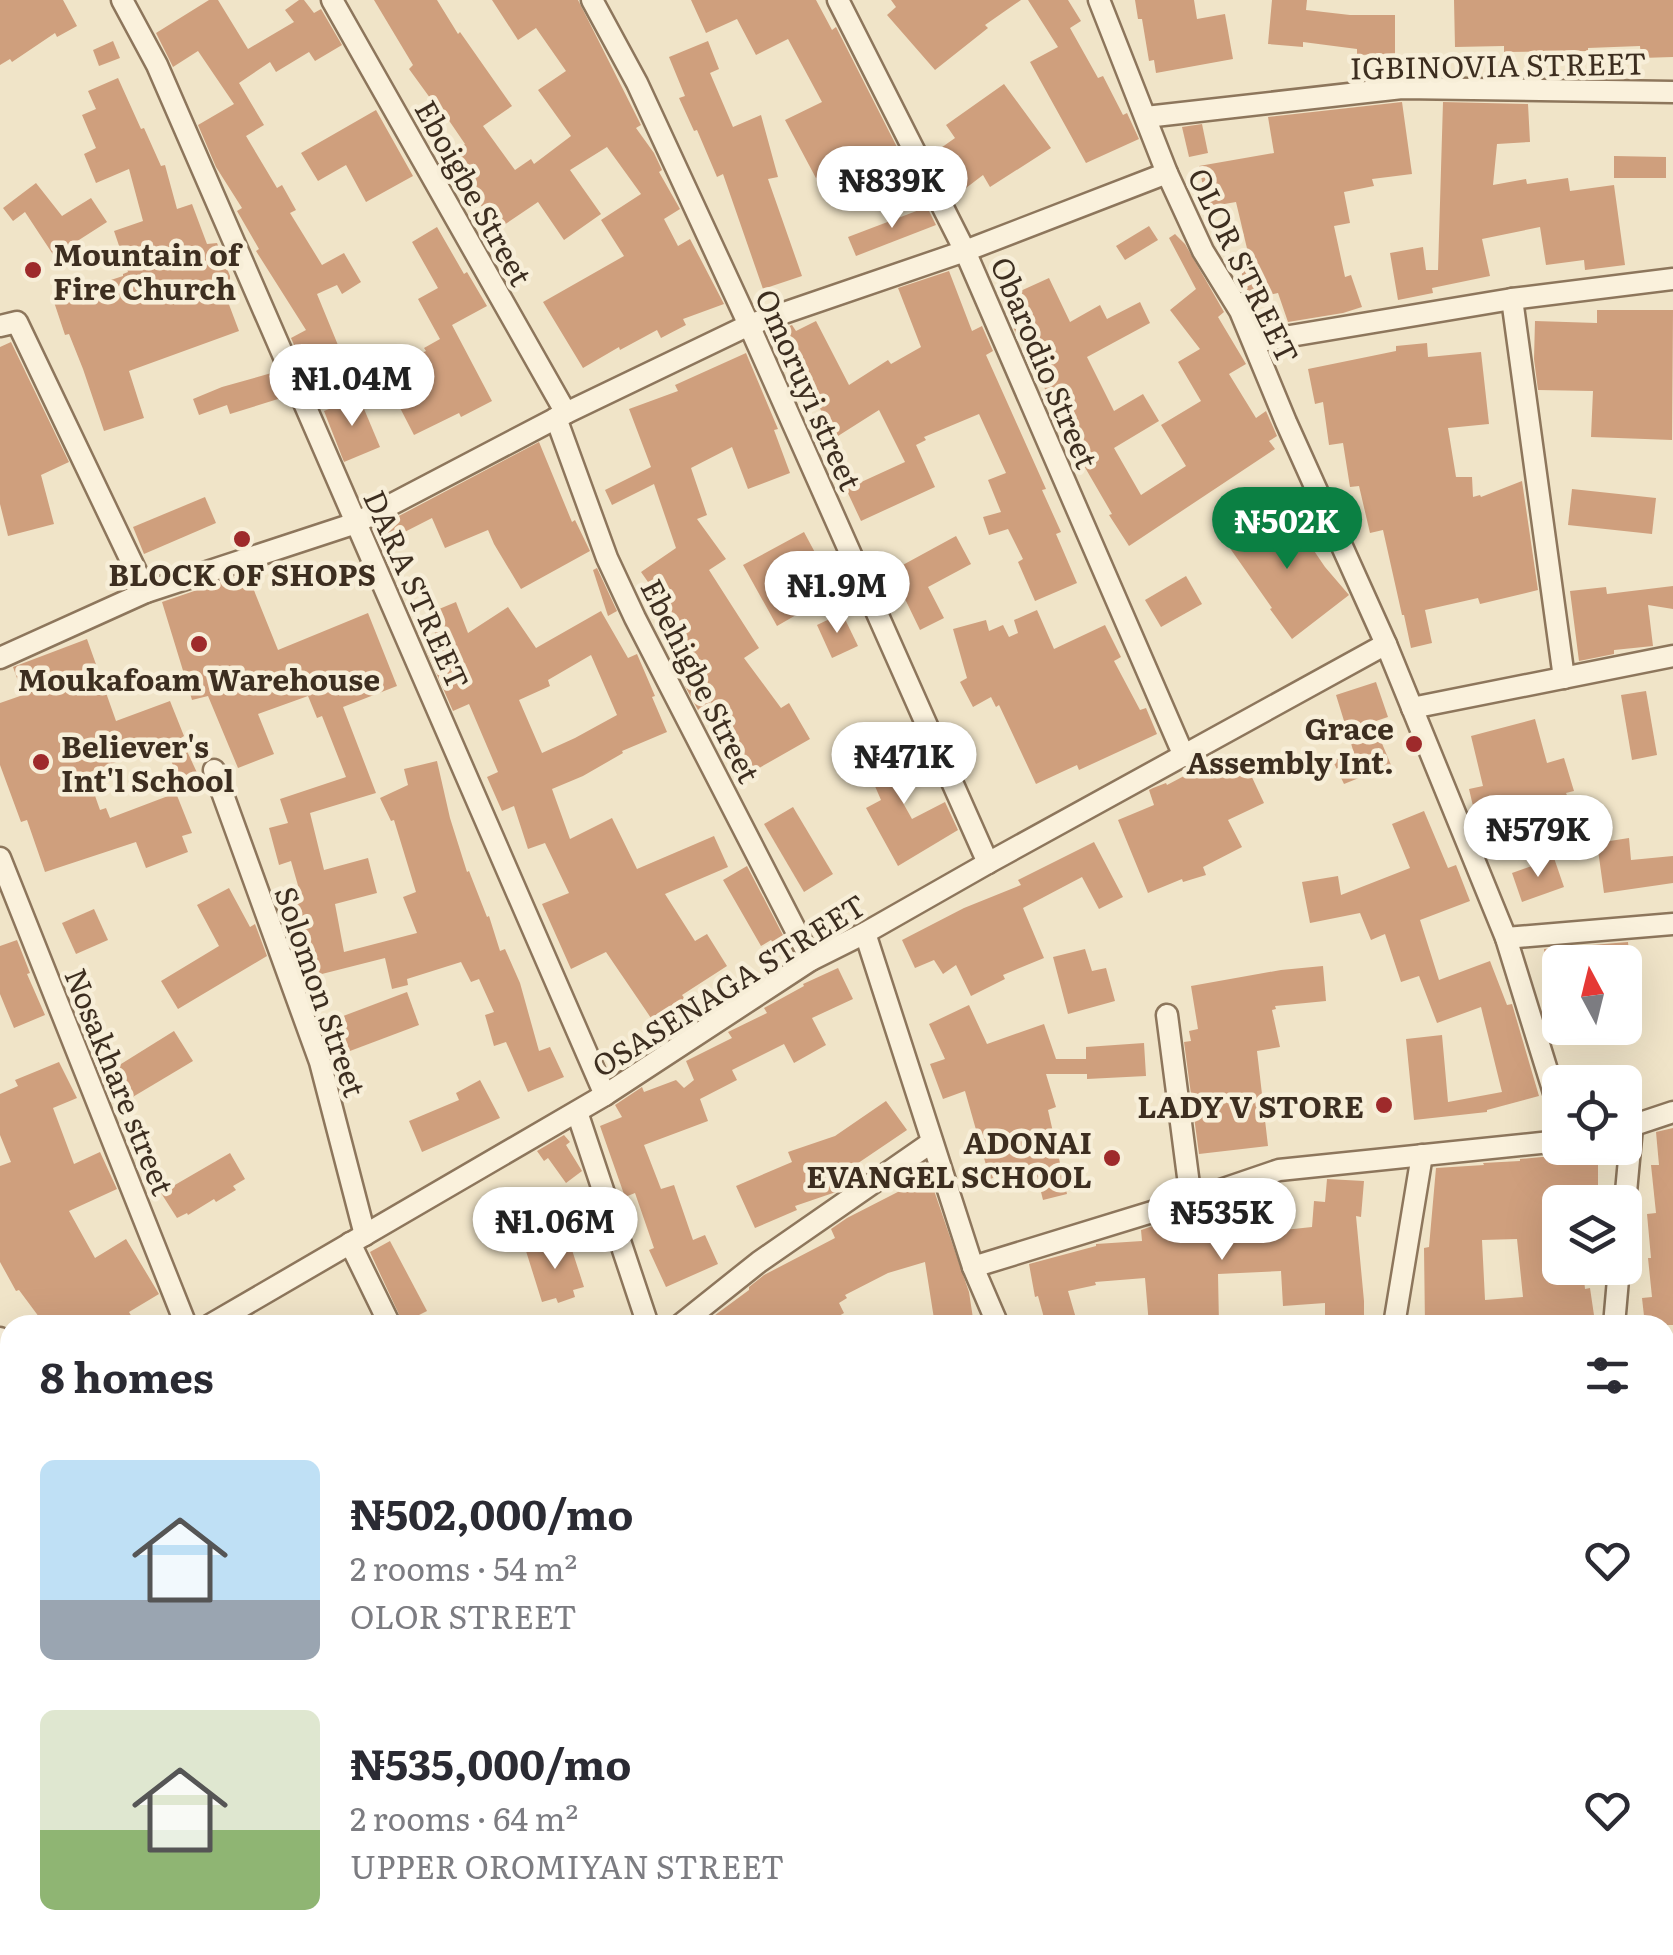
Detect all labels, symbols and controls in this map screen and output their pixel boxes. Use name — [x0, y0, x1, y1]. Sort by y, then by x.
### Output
street label: IGBINOVIA STREET — [1349, 39, 1647, 89]
street label: Eboigbe Street — [406, 91, 544, 293]
pin: ₦839K — [822, 146, 962, 231]
text: ₦839K — [839, 154, 945, 202]
street label: OLOR STREET — [1179, 160, 1311, 370]
place label: Mountain of Fire Church — [53, 231, 244, 309]
street label: Obarodio Street — [982, 249, 1110, 475]
marker: Mountain of Fire Church — [22, 259, 44, 281]
street label: Omoruyi street — [746, 281, 874, 497]
pin: ₦1.04M — [271, 344, 433, 429]
text: ₦1.04M — [291, 352, 413, 400]
street label: DARA STREET — [354, 482, 482, 696]
pin: ₦502K — [1217, 487, 1357, 572]
text: ₦502K — [1234, 495, 1340, 543]
marker: BLOCK OF SHOPS — [231, 528, 253, 550]
place label: BLOCK OF SHOPS — [108, 551, 376, 595]
pin: ₦1.9M — [767, 551, 907, 636]
text: ₦1.9M — [787, 559, 887, 607]
street label: Ebehigbe Street — [632, 570, 772, 790]
marker: Moukafoam Warehouse — [188, 633, 210, 655]
place label: Moukafoam Warehouse — [18, 656, 380, 700]
place label: Grace Assembly Int. — [1186, 705, 1394, 783]
pin: ₦471K — [834, 722, 974, 807]
place label: Believer's Int'l School — [61, 723, 234, 801]
text: ₦471K — [854, 730, 954, 778]
marker: Grace Assembly Int. — [1403, 733, 1425, 755]
marker: Believer's Int'l School — [30, 751, 52, 773]
pin: ₦579K — [1468, 795, 1608, 880]
text: ₦579K — [1486, 803, 1590, 851]
street label: Solomon Street — [265, 880, 379, 1102]
street label: OSASENAGA STREET — [583, 882, 873, 1086]
north arrow — [1542, 945, 1642, 1045]
map controls — [1542, 945, 1642, 1285]
street label: Nosakhare street — [55, 961, 187, 1201]
button: locate — [1542, 1065, 1642, 1165]
place label: LADY V STORE — [1137, 1083, 1364, 1127]
marker: LADY V STORE — [1373, 1094, 1395, 1116]
place label: ADONAI EVANGEL SCHOOL — [806, 1119, 1092, 1197]
marker: ADONAI EVANGEL SCHOOL — [1101, 1147, 1123, 1169]
pin: ₦535K — [1152, 1178, 1292, 1263]
button: layers — [1542, 1185, 1642, 1285]
text: ₦535K — [1170, 1186, 1274, 1234]
pin: ₦1.06M — [474, 1187, 636, 1272]
text: ₦1.06M — [495, 1195, 615, 1243]
text: 8 homes — [40, 1344, 214, 1406]
icon: filters — [1580, 1348, 1635, 1403]
text: ₦502,000/mo — [350, 1481, 634, 1543]
icon: home — [120, 1500, 240, 1620]
icon: heart — [1580, 1533, 1635, 1588]
text: 2 rooms · 54 m² — [350, 1543, 577, 1591]
text: OLOR STREET — [350, 1591, 577, 1639]
text: ₦535,000/mo — [350, 1731, 631, 1793]
icon: home — [120, 1750, 240, 1870]
icon: heart — [1580, 1783, 1635, 1838]
text: 2 rooms · 64 m² — [350, 1793, 578, 1841]
text: UPPER OROMIYAN STREET — [350, 1841, 784, 1889]

